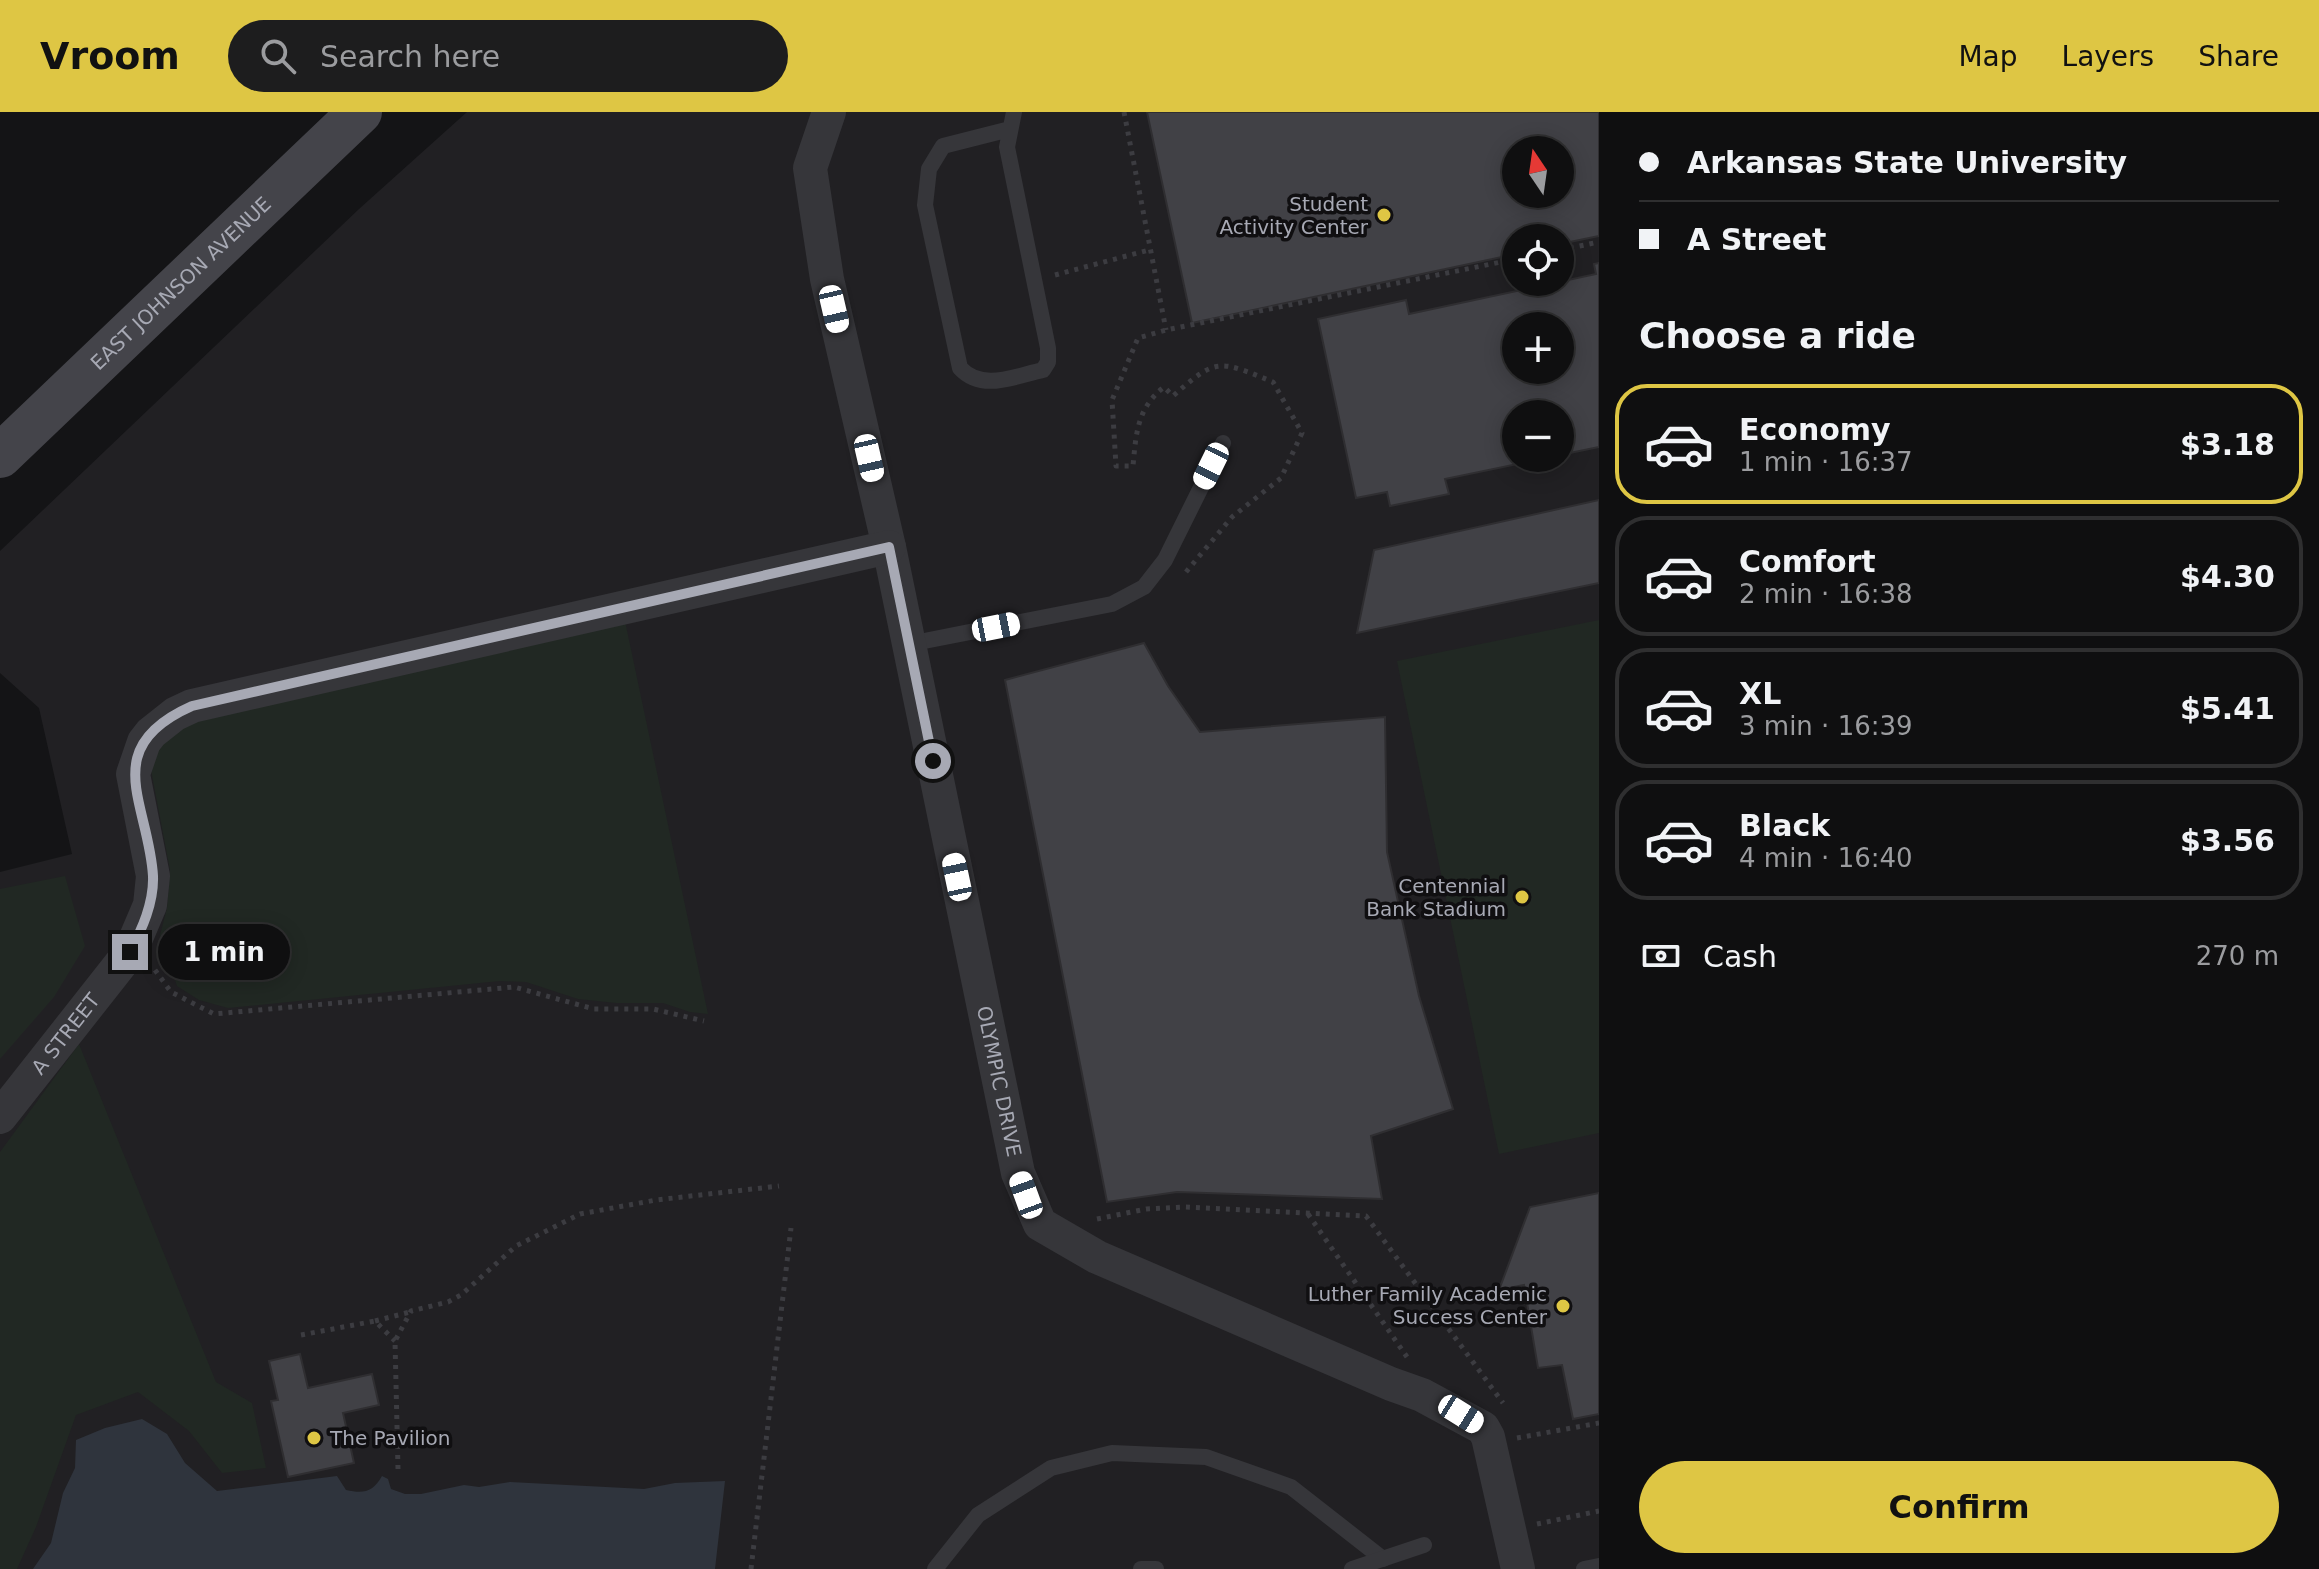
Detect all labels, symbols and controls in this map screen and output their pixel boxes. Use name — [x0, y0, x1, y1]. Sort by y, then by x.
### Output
search box — [228, 20, 788, 92]
text: Vroom — [40, 34, 180, 78]
icon: search — [256, 34, 300, 78]
text: Search here — [320, 39, 500, 74]
text: Map — [1958, 40, 2018, 73]
text: Layers — [2062, 40, 2154, 73]
text: Share — [2198, 40, 2279, 73]
north arrow — [1502, 136, 1574, 208]
map controls — [1502, 136, 1574, 472]
text: Arkansas State University — [1687, 145, 2127, 180]
street label: EAST JOHNSON AVENUE — [86, 192, 276, 375]
place label: Student Activity Center — [1220, 192, 1369, 239]
marker: Student Activity Center — [1375, 206, 1393, 224]
text: A Street — [1687, 222, 1826, 257]
button: locate — [1502, 224, 1574, 296]
car — [817, 283, 851, 335]
button: + — [1502, 312, 1574, 384]
text: Choose a ride — [1639, 315, 1916, 356]
button: − — [1502, 400, 1574, 472]
icon: car — [1643, 408, 1715, 480]
text: Economy — [1739, 412, 1891, 447]
text: $3.18 — [2180, 427, 2275, 462]
car — [852, 432, 886, 484]
car — [1190, 439, 1232, 493]
text: 1 min · 16:37 — [1739, 447, 1913, 477]
icon: car — [1643, 540, 1715, 612]
text: Comfort — [1739, 544, 1876, 579]
text: $4.30 — [2180, 559, 2275, 594]
text: 2 min · 16:38 — [1739, 579, 1913, 609]
car — [970, 611, 1022, 643]
icon: car — [1643, 672, 1715, 744]
text: XL — [1739, 676, 1781, 711]
text: $5.41 — [2180, 691, 2275, 726]
text: 3 min · 16:39 — [1739, 711, 1913, 741]
route start — [915, 743, 951, 779]
icon: car — [1643, 804, 1715, 876]
text: Black — [1739, 808, 1830, 843]
text: $3.56 — [2180, 823, 2275, 858]
text: 4 min · 16:40 — [1739, 843, 1913, 873]
car — [940, 851, 974, 903]
place label: Centennial Bank Stadium — [1366, 874, 1506, 921]
marker: Centennial Bank Stadium — [1513, 888, 1531, 906]
callout: 1 min — [158, 924, 290, 980]
route end — [112, 934, 148, 970]
icon: cash — [1639, 934, 1683, 978]
text: 1 min — [183, 937, 265, 967]
text: Cash — [1703, 939, 1777, 974]
text: 270 m — [2196, 941, 2279, 971]
street label: A STREET — [26, 988, 105, 1079]
street label: OLYMPIC DRIVE — [972, 1004, 1026, 1159]
car — [1007, 1168, 1045, 1222]
place label: Luther Family Academic Success Center — [1308, 1282, 1548, 1329]
marker: Luther Family Academic Success Center — [1554, 1297, 1572, 1315]
car — [1434, 1391, 1488, 1437]
place label: The Pavilion — [329, 1426, 450, 1450]
marker: The Pavilion — [305, 1429, 323, 1447]
button: Confirm — [1639, 1461, 2279, 1553]

